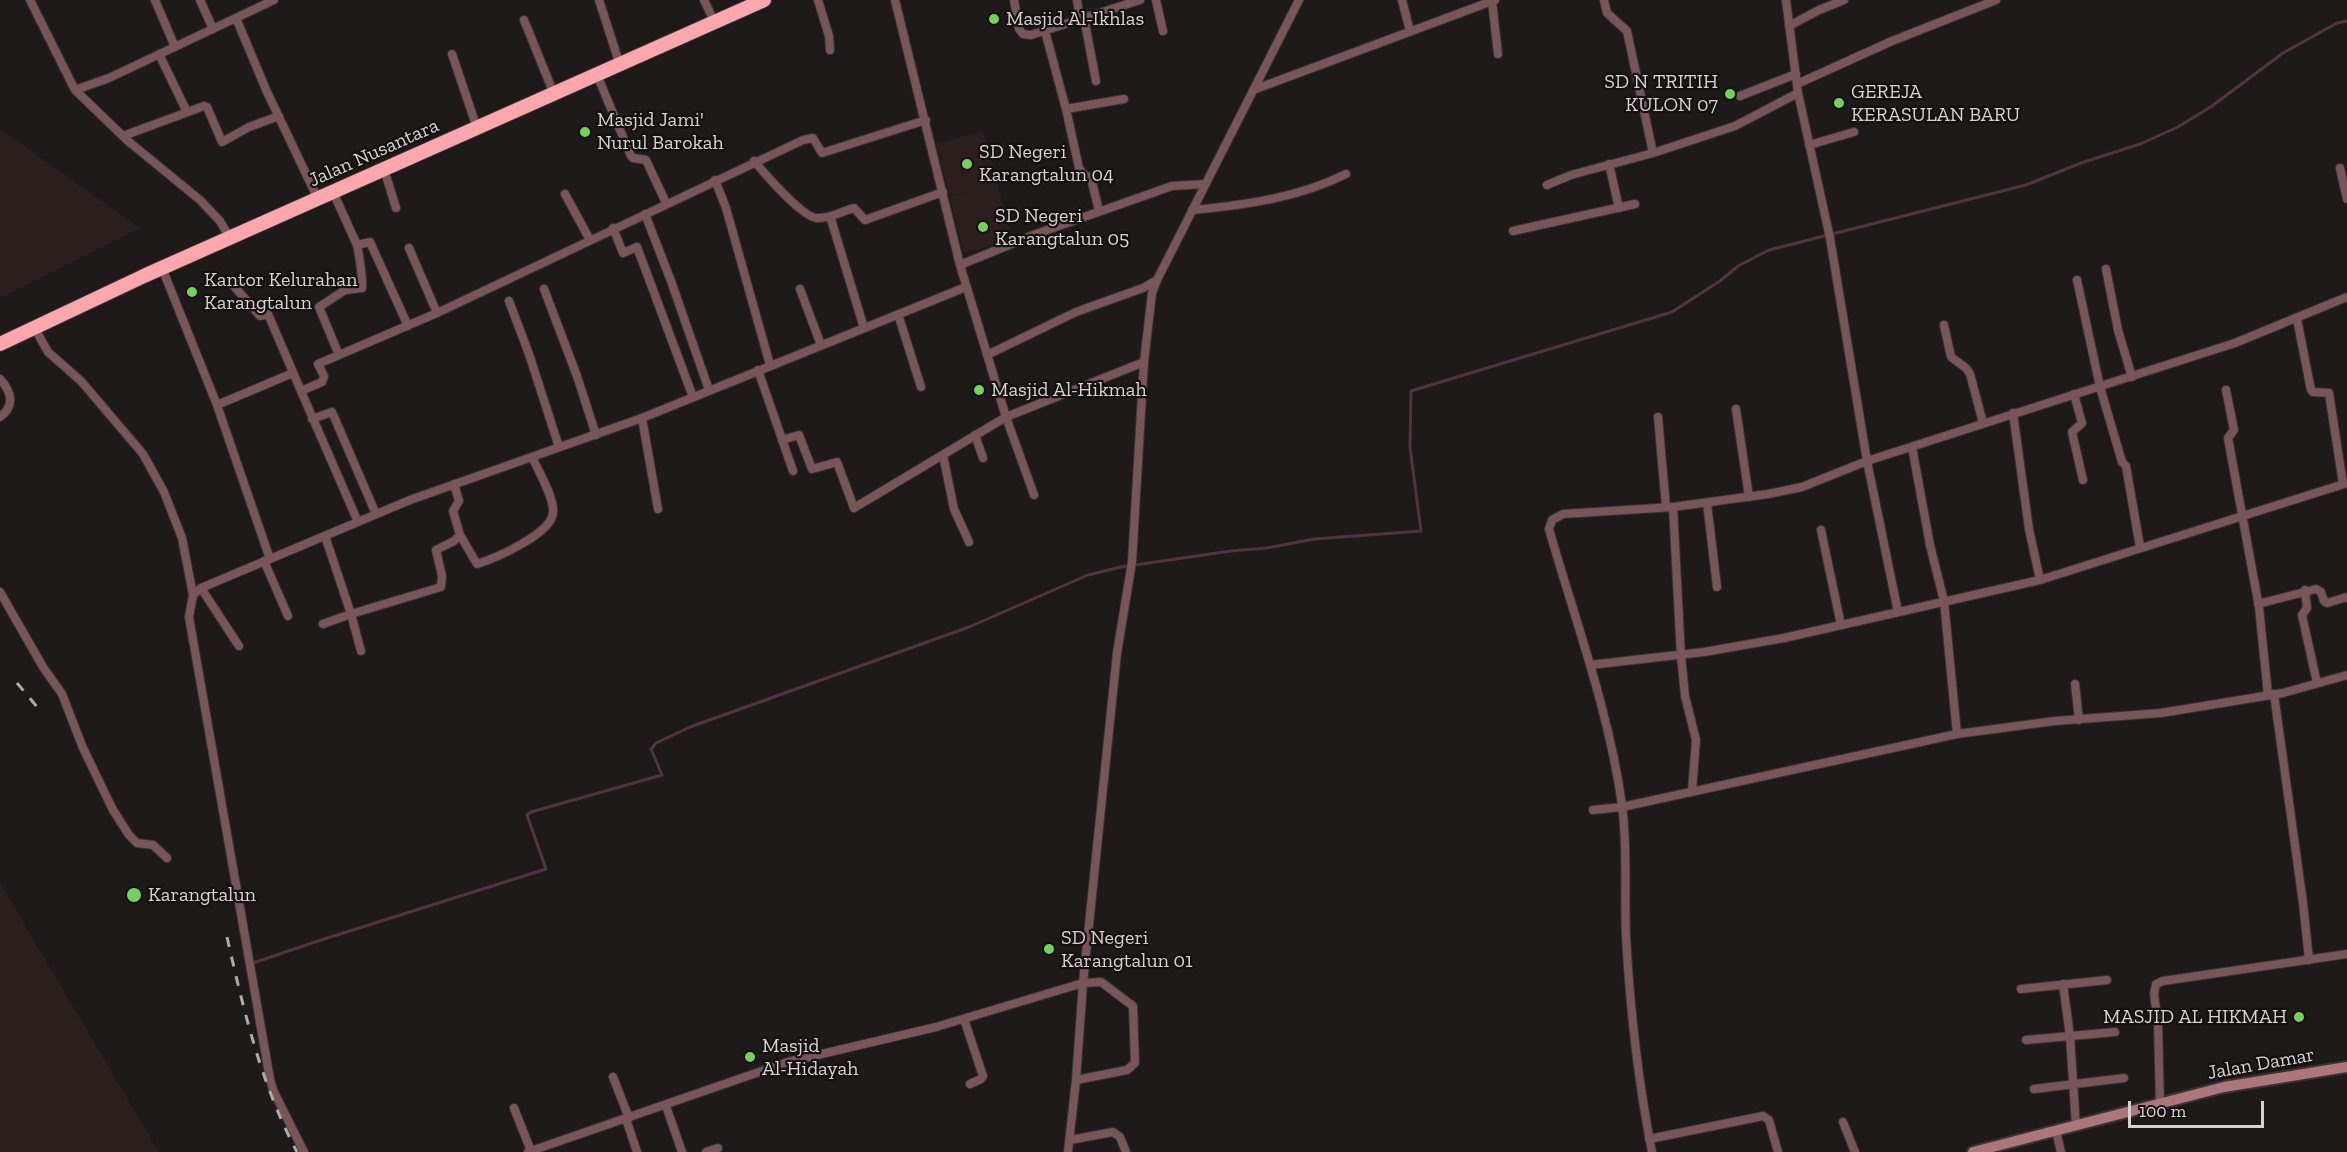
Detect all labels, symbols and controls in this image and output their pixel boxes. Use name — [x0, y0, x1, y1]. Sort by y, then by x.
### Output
place label: Masjid Al-Ikhlas — [1006, 7, 1144, 31]
marker: Masjid Al-Ikhlas — [987, 12, 1001, 26]
place label: SD N TRITIH KULON 07 — [1604, 70, 1718, 117]
place label: GEREJA KERASULAN BARU — [1851, 80, 2020, 127]
marker: SD N TRITIH KULON 07 — [1723, 87, 1737, 101]
marker: GEREJA KERASULAN BARU — [1832, 96, 1846, 110]
place label: Masjid Jami' Nurul Barokah — [597, 108, 724, 155]
street label: Jalan Nusantara — [305, 114, 443, 192]
marker: Masjid Jami' Nurul Barokah — [578, 125, 592, 139]
place label: SD Negeri Karangtalun 04 — [979, 140, 1114, 187]
marker: SD Negeri Karangtalun 04 — [960, 157, 974, 171]
place label: SD Negeri Karangtalun 05 — [995, 204, 1129, 251]
marker: SD Negeri Karangtalun 05 — [976, 220, 990, 234]
place label: Kantor Kelurahan Karangtalun — [204, 268, 357, 315]
marker: Kantor Kelurahan Karangtalun — [185, 285, 199, 299]
place label: Masjid Al-Hikmah — [991, 378, 1147, 402]
marker: Masjid Al-Hikmah — [972, 383, 986, 397]
place label: Karangtalun — [148, 883, 256, 907]
marker: Karangtalun — [125, 886, 143, 904]
place label: SD Negeri Karangtalun 01 — [1061, 926, 1193, 973]
marker: SD Negeri Karangtalun 01 — [1042, 942, 1056, 956]
place label: MASJID AL HIKMAH — [2103, 1005, 2287, 1029]
marker: MASJID AL HIKMAH — [2292, 1010, 2306, 1024]
place label: Masjid Al-Hidayah — [762, 1034, 858, 1081]
street label: Jalan Damar — [2206, 1043, 2316, 1085]
marker: Masjid Al-Hidayah — [743, 1050, 757, 1064]
scale bar — [2131, 1089, 2268, 1127]
text: 100 m — [2139, 1100, 2186, 1122]

